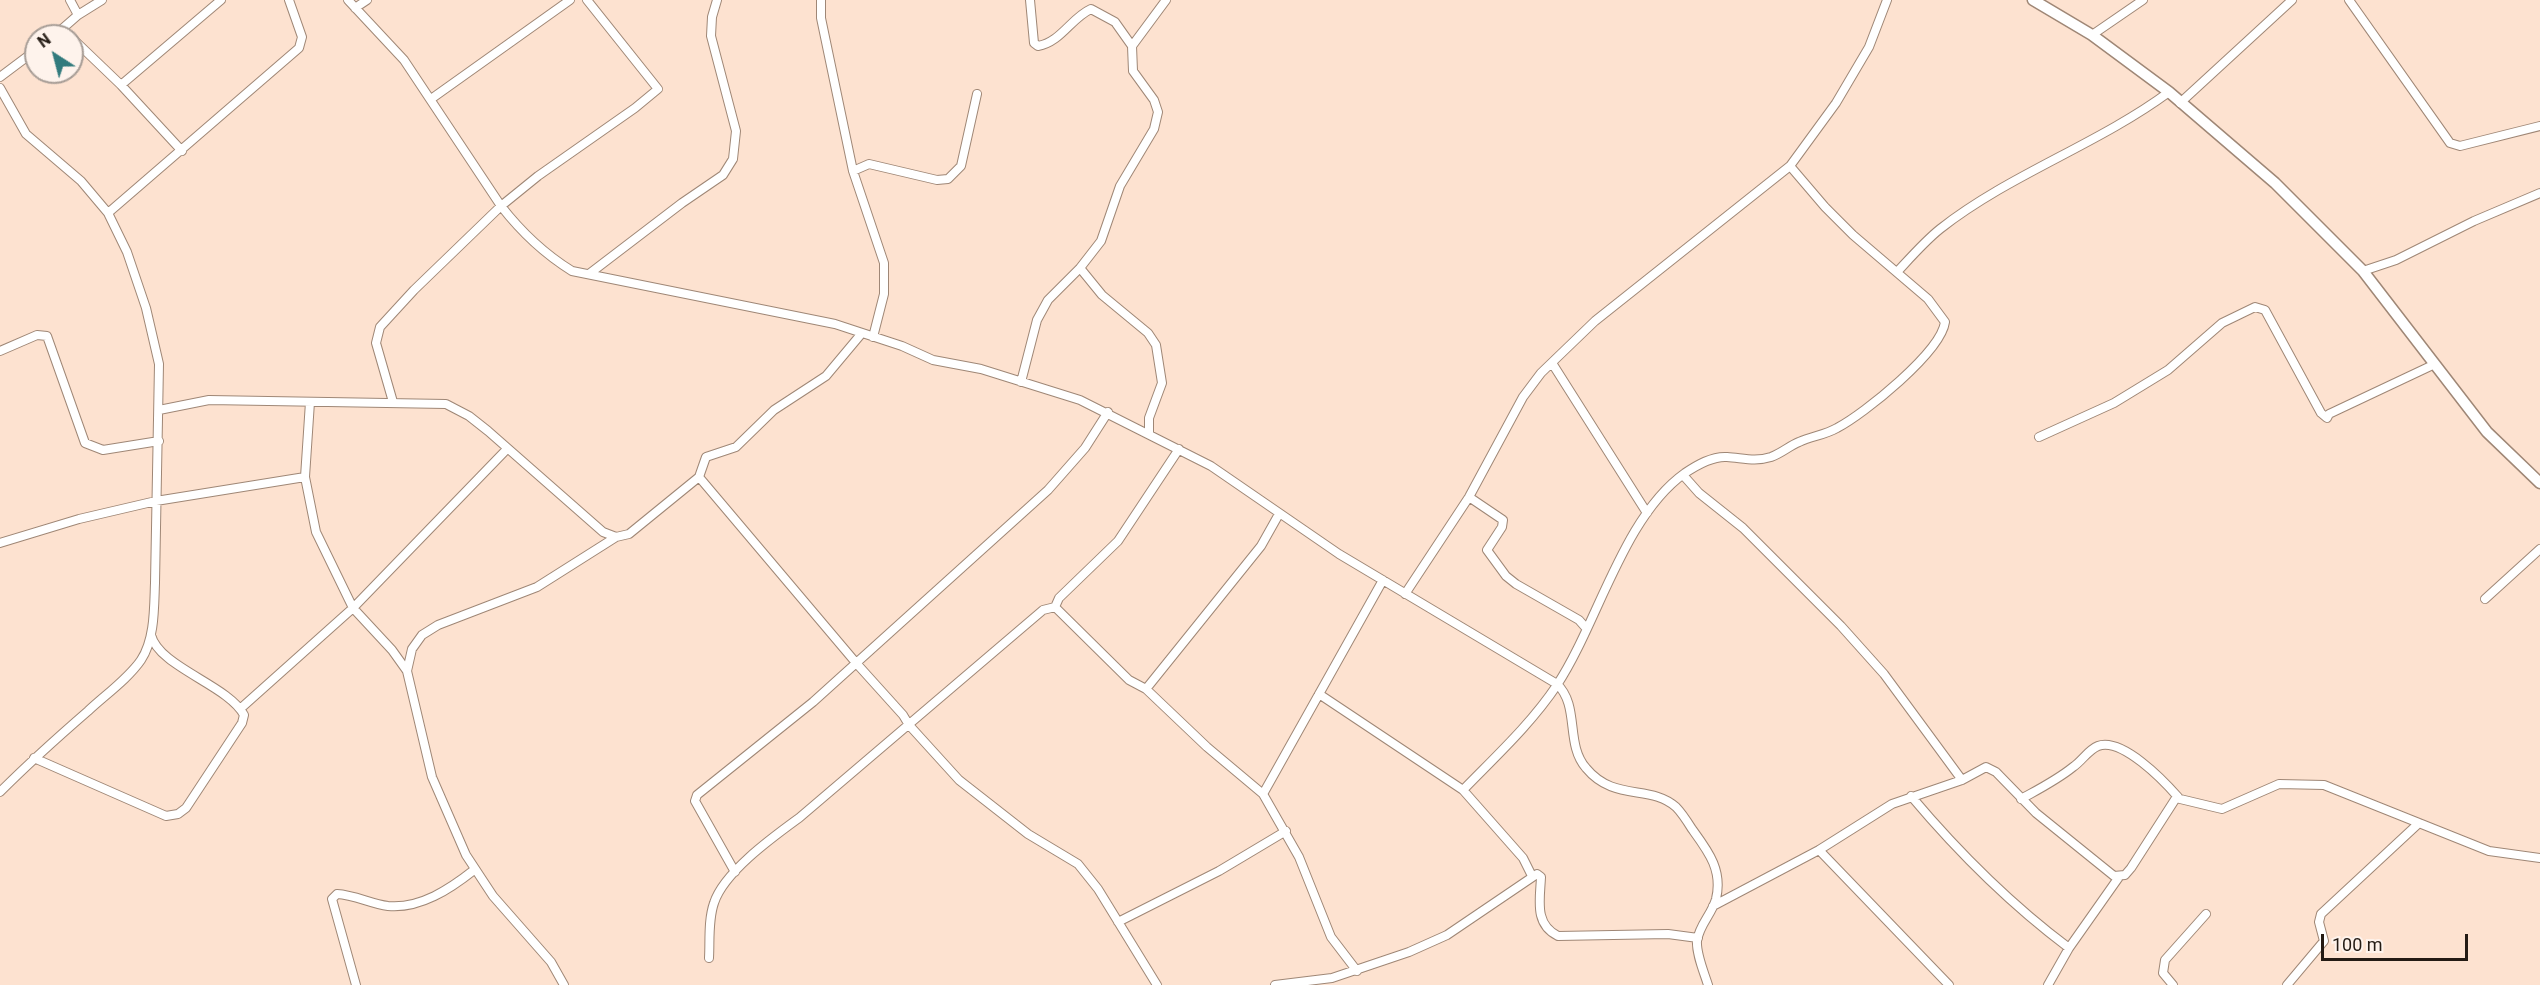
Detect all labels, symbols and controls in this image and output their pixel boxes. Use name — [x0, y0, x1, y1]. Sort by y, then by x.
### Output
north arrow — [24, 24, 84, 84]
text: N — [34, 30, 54, 52]
scale bar — [2324, 922, 2471, 960]
text: 100 m — [2332, 934, 2383, 955]

